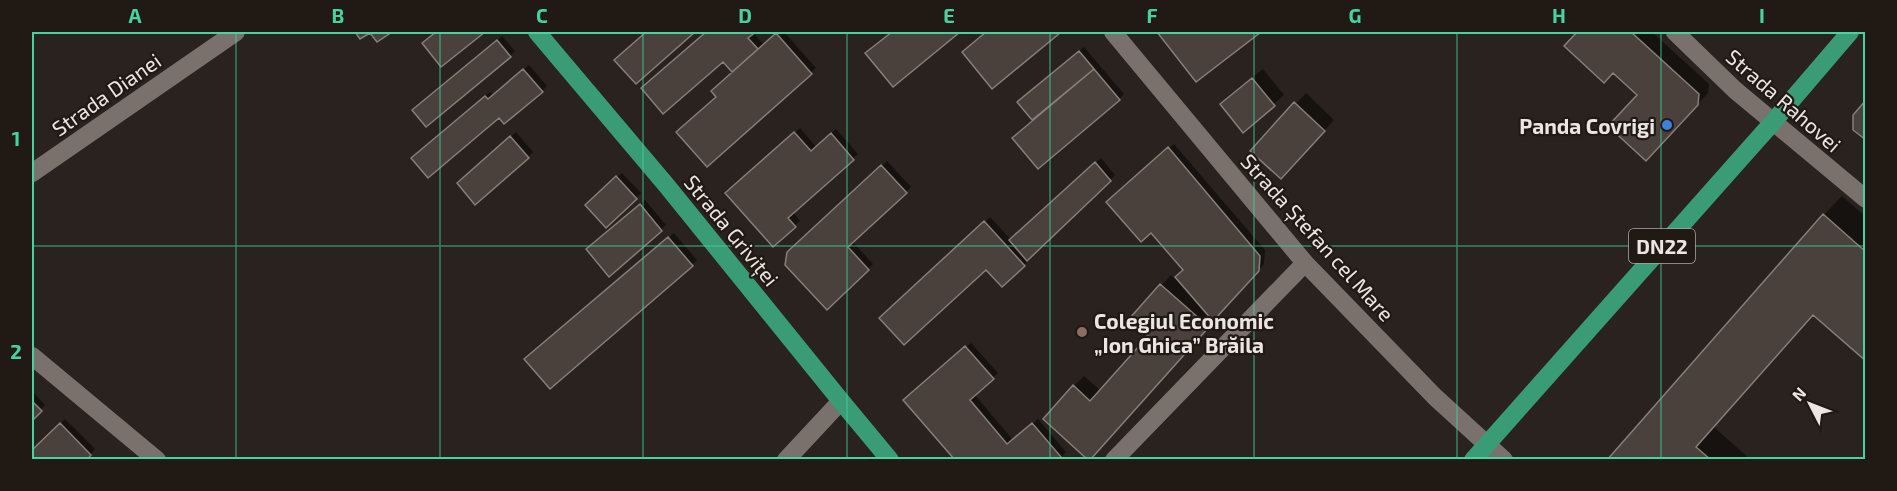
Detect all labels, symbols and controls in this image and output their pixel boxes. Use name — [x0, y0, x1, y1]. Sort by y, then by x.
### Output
text: A — [128, 3, 142, 27]
text: B — [332, 3, 344, 27]
text: C — [536, 3, 548, 27]
text: D — [738, 3, 752, 27]
text: E — [943, 3, 955, 27]
text: F — [1146, 3, 1158, 27]
text: G — [1349, 3, 1361, 27]
text: H — [1552, 3, 1566, 27]
text: I — [1759, 3, 1765, 27]
street label: Strada Rahovei — [1722, 43, 1846, 157]
street label: Strada Dianei — [47, 47, 165, 141]
place label: Panda Covrigi — [1519, 113, 1655, 138]
marker: Panda Covrigi — [1660, 118, 1674, 132]
text: 1 — [12, 126, 20, 150]
street label: Strada Ștefan cel Mare — [1235, 148, 1400, 327]
street label: Strada Griviței — [678, 169, 784, 292]
road number: DN22 — [1629, 229, 1695, 263]
place label: Colegiul Economic „Ion Ghica” Brăila — [1094, 308, 1274, 357]
marker: Colegiul Economic „Ion Ghica” Brăila — [1075, 325, 1089, 339]
text: 2 — [10, 339, 22, 363]
north arrow — [1780, 374, 1840, 434]
text: N — [1788, 383, 1809, 404]

